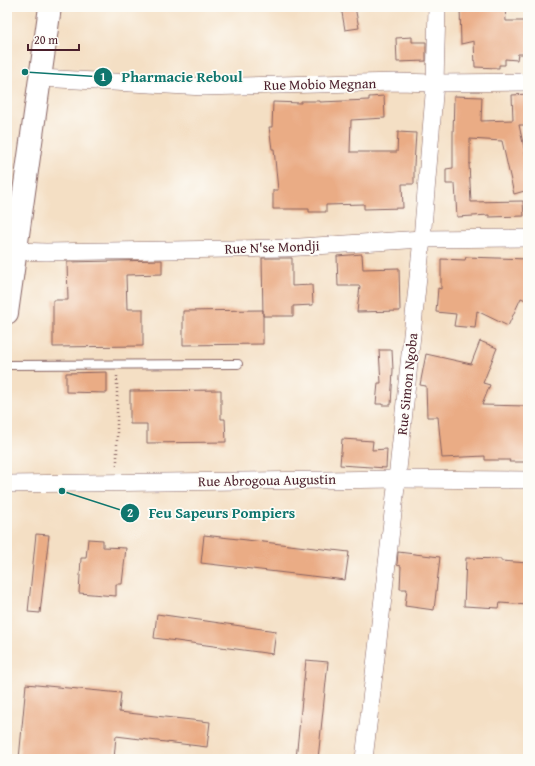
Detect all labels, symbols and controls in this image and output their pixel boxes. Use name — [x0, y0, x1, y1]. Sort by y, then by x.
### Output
scale bar — [28, 26, 79, 52]
text: 20 m — [34, 31, 58, 48]
callout: Pharmacie Reboul — [93, 63, 250, 90]
text: Pharmacie Reboul — [121, 66, 243, 87]
text: 1 — [100, 68, 106, 85]
street label: Rue Mobio Megnan — [263, 73, 377, 95]
street label: Rue N'se Mondji — [224, 235, 320, 259]
street label: Rue Simon Ngoba — [392, 332, 422, 436]
street label: Rue Abrogoua Augustin — [198, 469, 336, 491]
callout: Feu Sapeurs Pompiers — [120, 499, 303, 526]
text: Feu Sapeurs Pompiers — [149, 502, 295, 523]
text: 2 — [127, 504, 133, 521]

